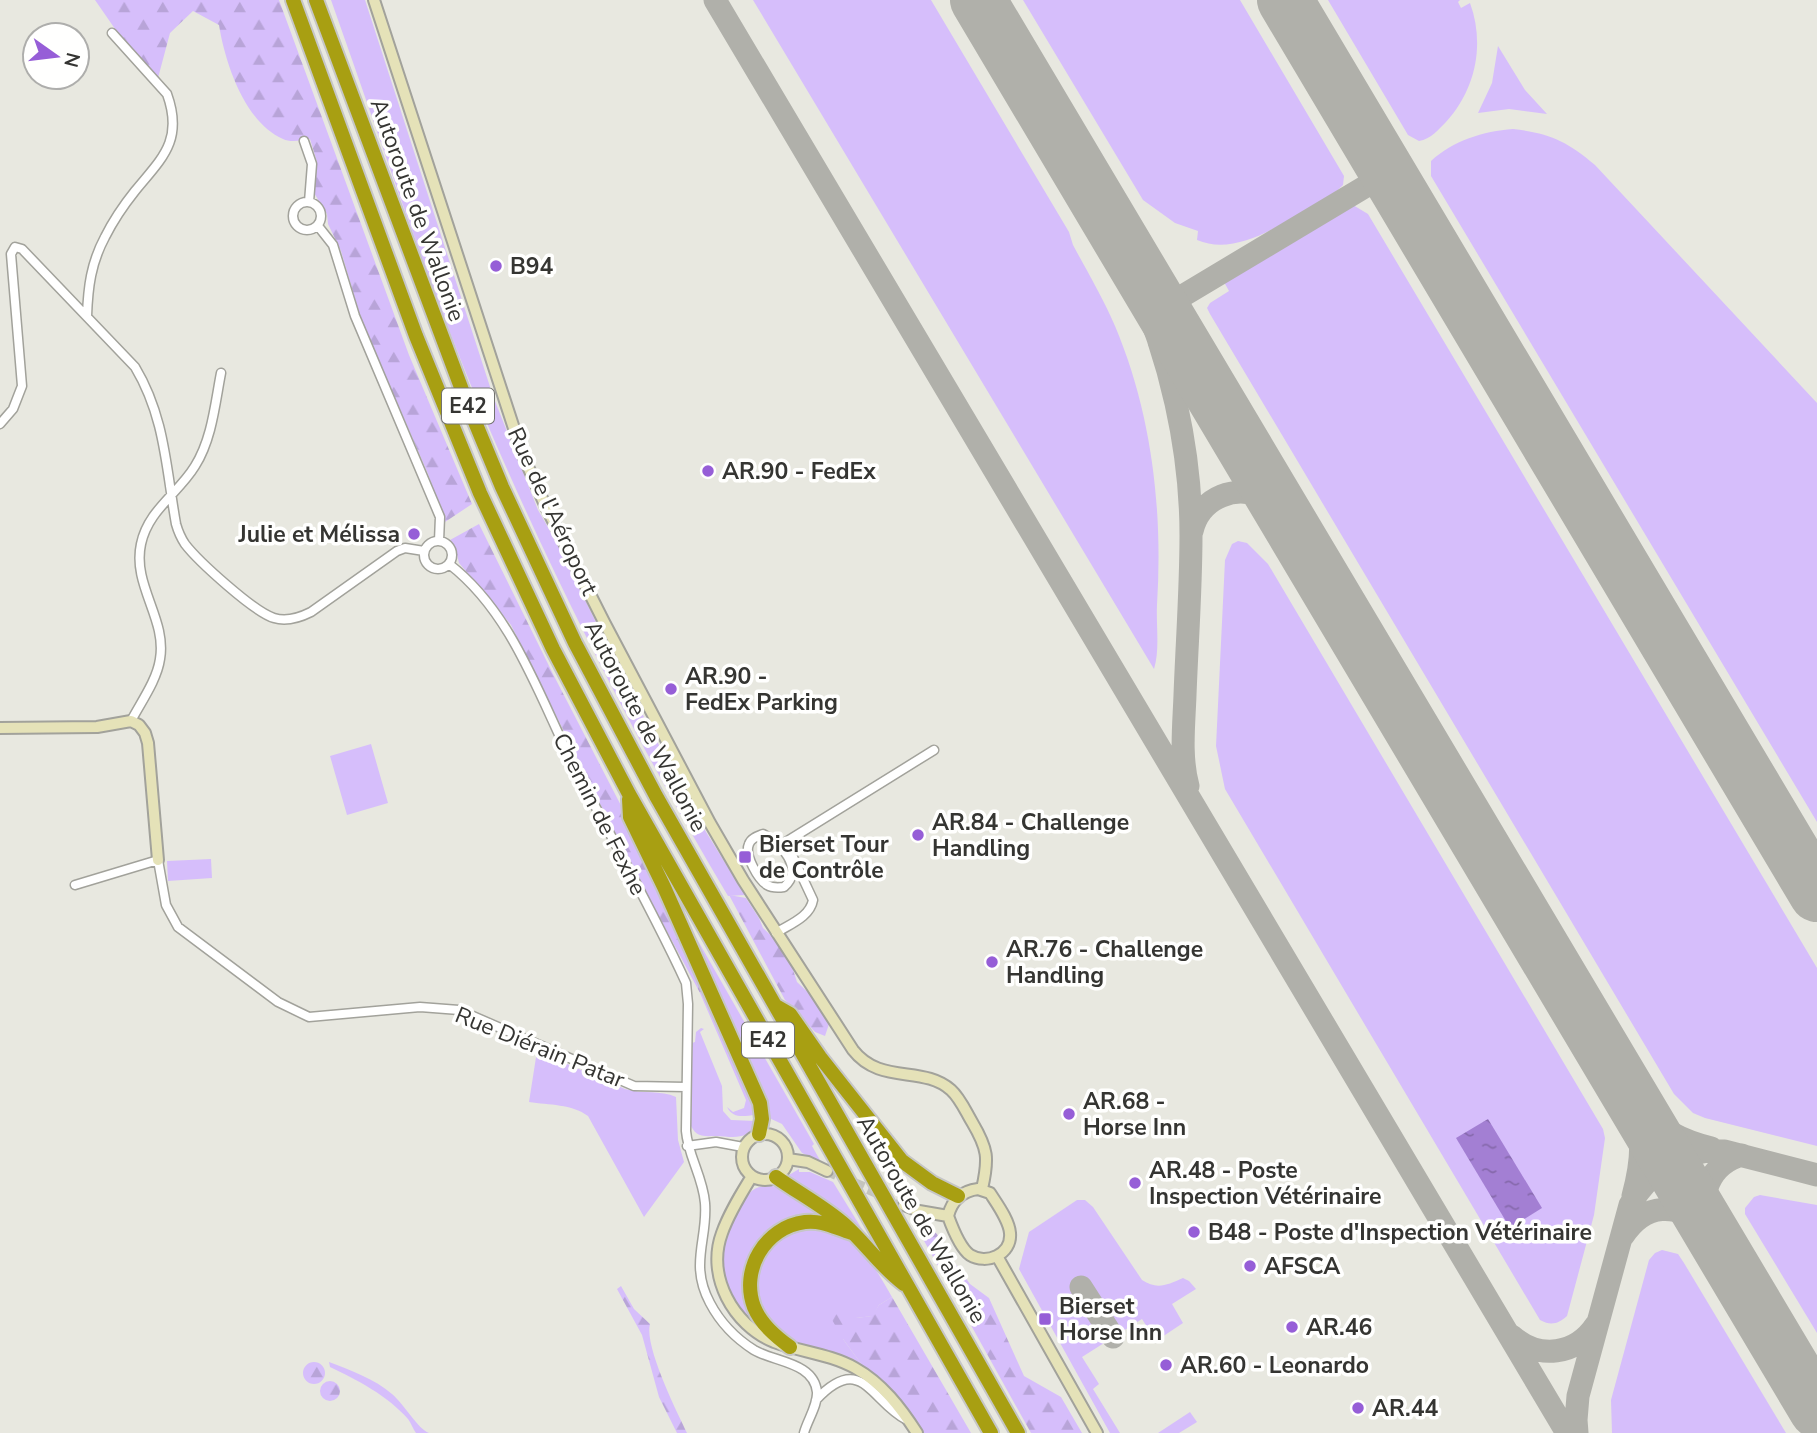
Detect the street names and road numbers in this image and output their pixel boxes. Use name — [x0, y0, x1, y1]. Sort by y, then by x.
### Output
street label: Autoroute de Wallonie — [363, 94, 472, 326]
road number: E42 — [442, 388, 494, 424]
street label: Rue de l'Aéroport — [500, 422, 605, 601]
street label: Autoroute de Wallonie — [577, 615, 714, 837]
street label: Chemin de Fexhe — [545, 728, 654, 901]
street label: Rue Diérain Patar — [450, 999, 630, 1096]
road number: E42 — [742, 1023, 794, 1058]
street label: Autoroute de Wallonie — [849, 1110, 994, 1329]

